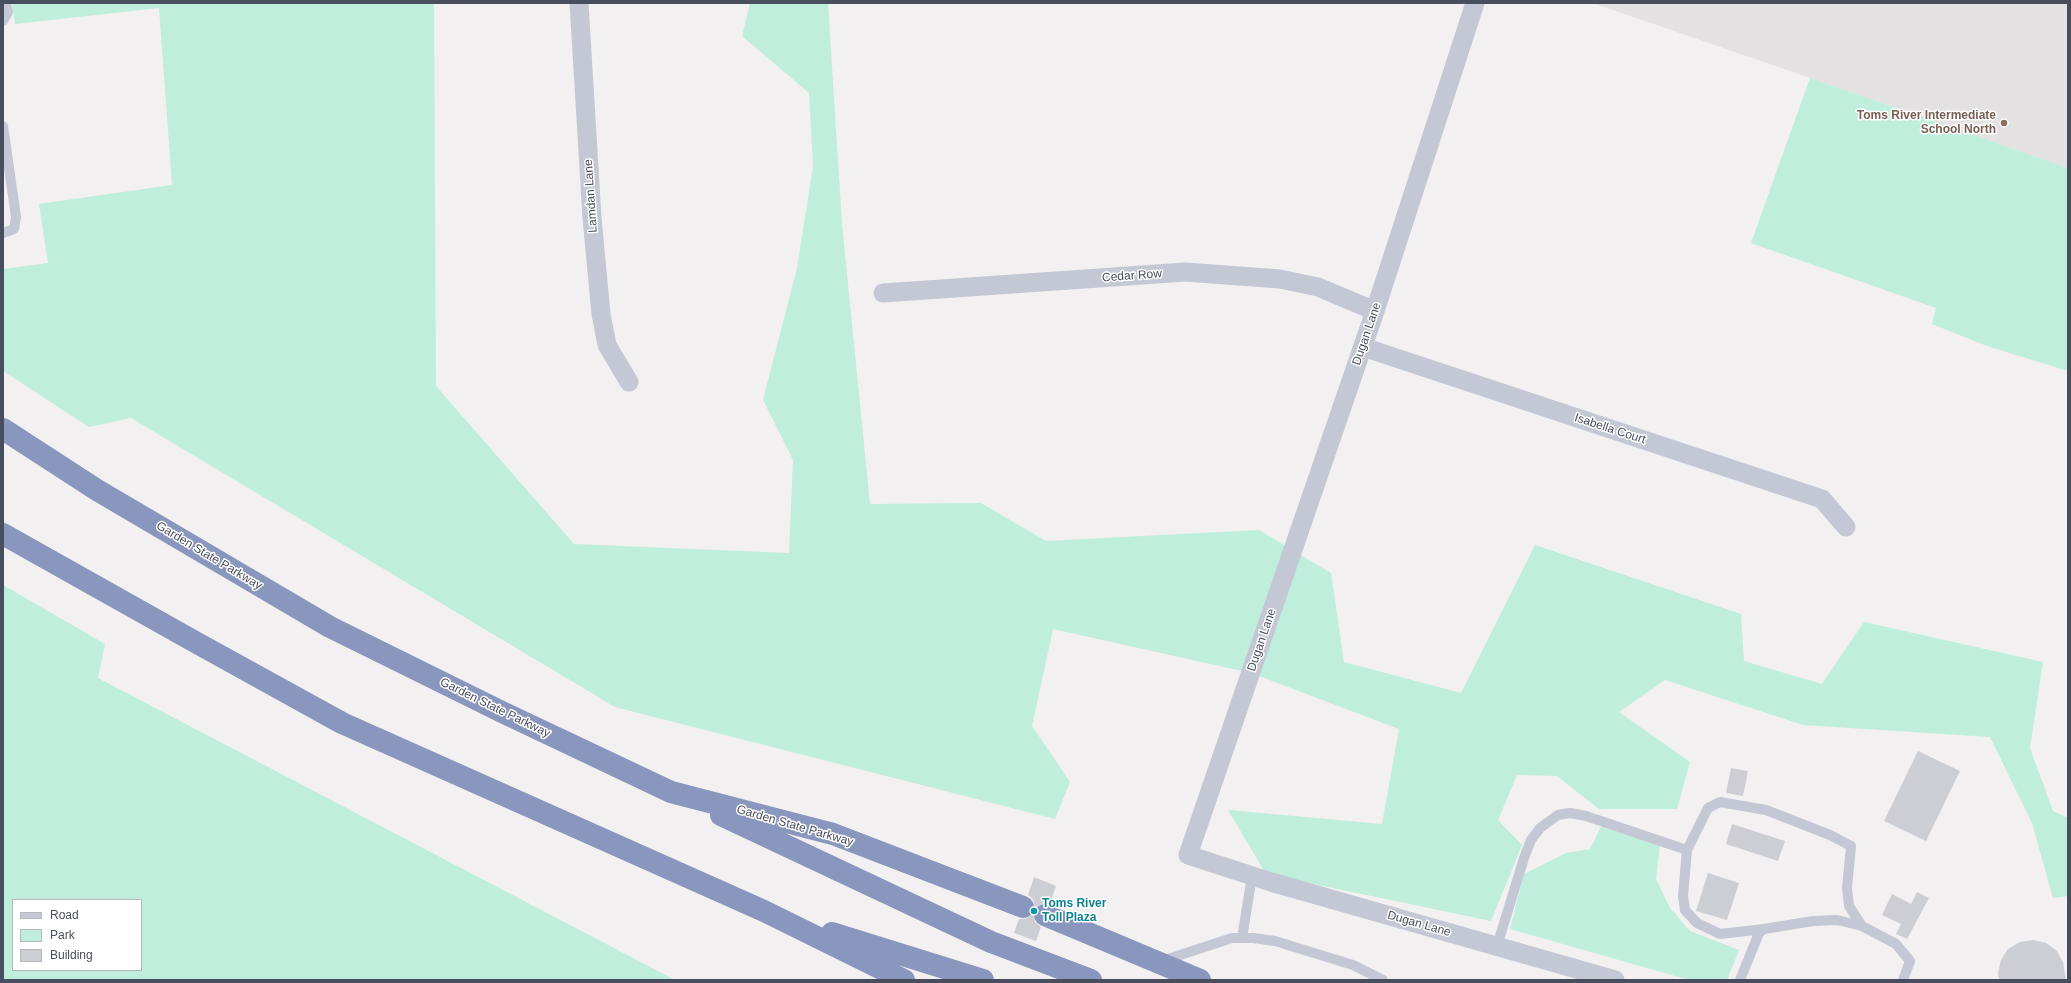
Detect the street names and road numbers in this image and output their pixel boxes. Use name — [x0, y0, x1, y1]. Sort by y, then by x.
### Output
street label: Lamdan Lane — [581, 159, 601, 233]
street label: Cedar Row — [1102, 267, 1162, 285]
street label: Dugan Lane — [1350, 301, 1384, 367]
street label: Isabella Court — [1573, 411, 1647, 447]
street label: Garden State Parkway — [154, 519, 264, 593]
street label: Dugan Lane — [1245, 607, 1279, 673]
street label: Garden State Parkway — [438, 675, 552, 741]
street label: Garden State Parkway — [735, 802, 855, 850]
street label: Dugan Lane — [1386, 908, 1452, 940]

